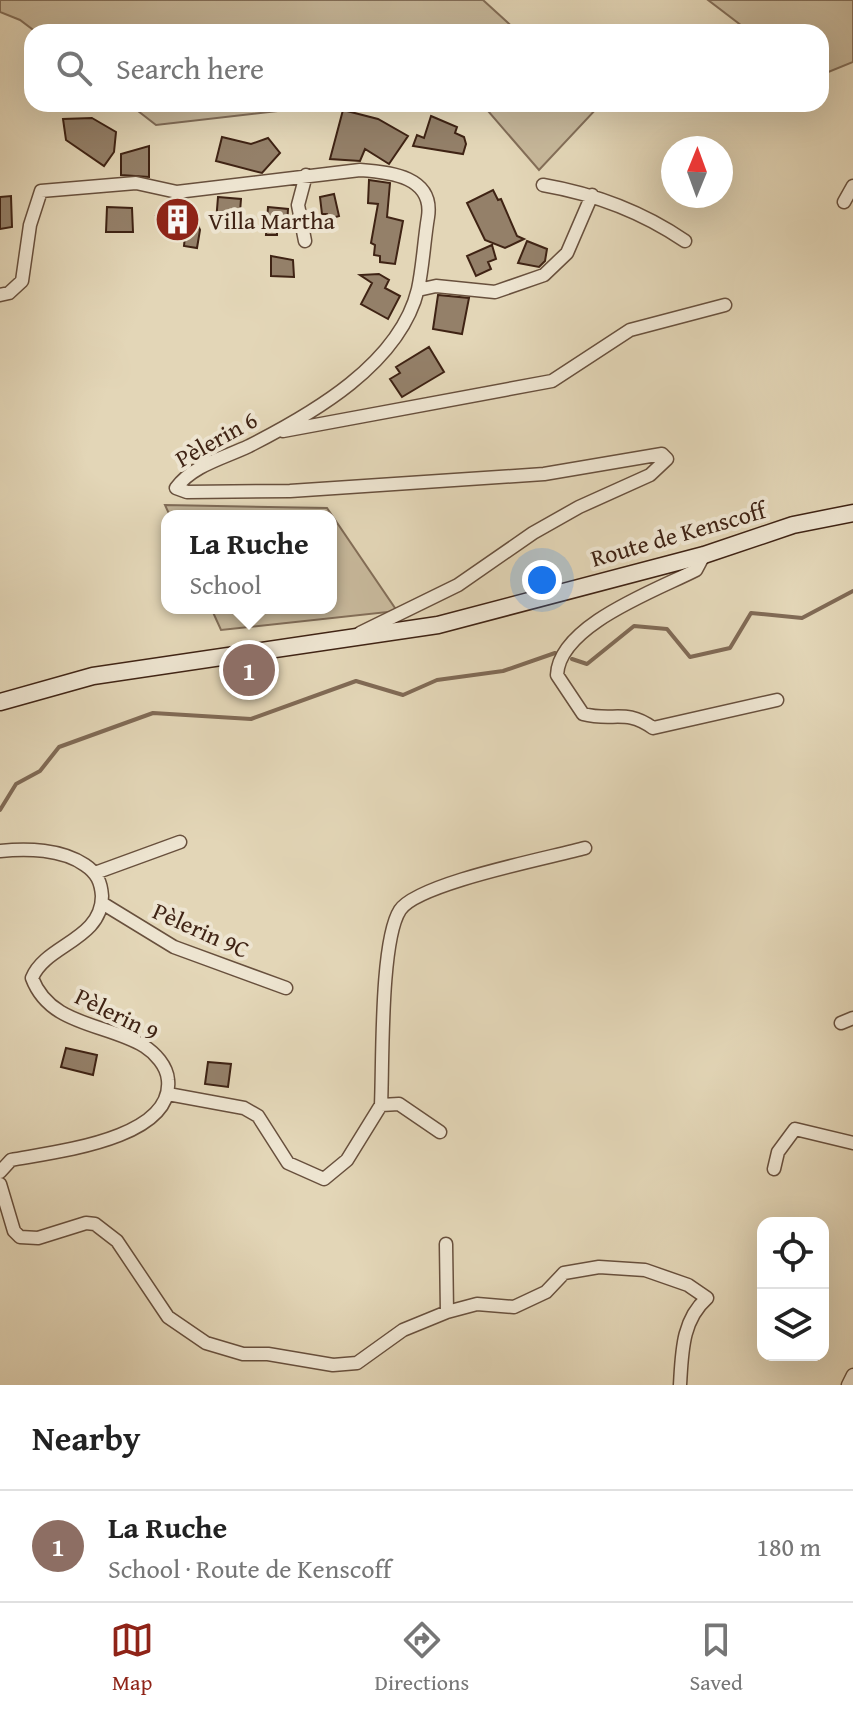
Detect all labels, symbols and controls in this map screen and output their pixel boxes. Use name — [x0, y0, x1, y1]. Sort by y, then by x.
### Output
search box — [24, 24, 829, 112]
icon: search — [52, 46, 96, 90]
text: Search here — [116, 46, 264, 90]
north arrow — [661, 136, 733, 208]
building icon: Villa Martha — [153, 196, 201, 244]
place label: Villa Martha — [208, 203, 335, 238]
street label: Pèlerin 6 — [169, 402, 263, 476]
street label: Route de Kenscoff — [587, 492, 772, 576]
popup — [161, 510, 337, 614]
text: La Ruche — [189, 521, 309, 565]
your location — [522, 560, 562, 600]
text: School — [189, 565, 262, 604]
pin: 1 — [223, 640, 275, 700]
street label: Pèlerin 9C — [147, 893, 255, 967]
street label: Pèlerin 9 — [69, 979, 165, 1049]
map controls — [757, 1217, 829, 1361]
button: locate — [757, 1217, 829, 1289]
button: layers — [757, 1289, 829, 1361]
text: Nearby — [32, 1413, 141, 1462]
text: La Ruche — [108, 1505, 227, 1549]
text: 1 — [51, 1527, 65, 1566]
text: 180 m — [756, 1527, 821, 1566]
text: School · Route de Kenscoff — [108, 1549, 391, 1588]
tab: Map — [110, 1618, 154, 1698]
tab: Directions — [375, 1618, 469, 1698]
tab: Saved — [690, 1618, 743, 1698]

